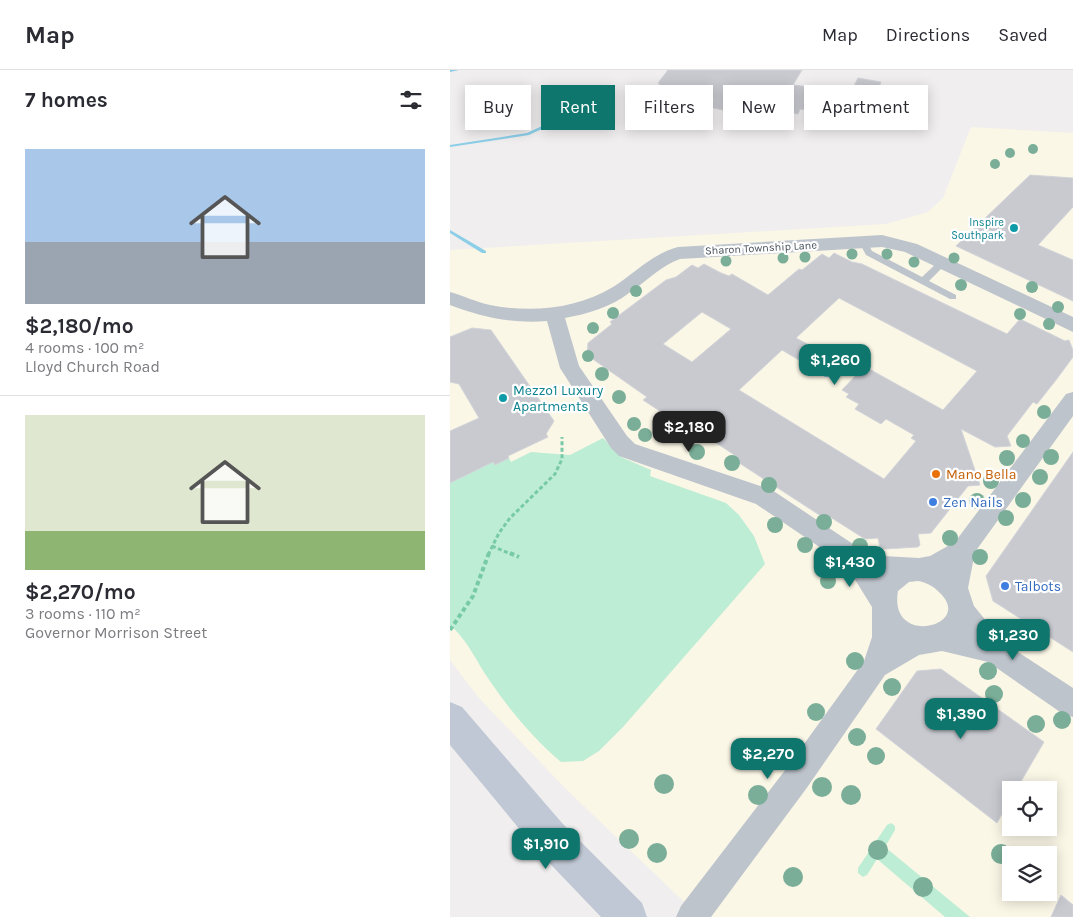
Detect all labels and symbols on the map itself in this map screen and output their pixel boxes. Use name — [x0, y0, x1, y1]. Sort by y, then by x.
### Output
place label: Inspire Southpark — [951, 216, 1004, 242]
marker: Inspire Southpark — [1008, 222, 1020, 234]
street label: Sharon Township Lane — [705, 239, 818, 257]
pin: $1,260 — [794, 344, 876, 386]
place label: Mezzo1 Luxury Apartments — [513, 382, 604, 415]
marker: Mezzo1 Luxury Apartments — [497, 392, 509, 404]
pin: $2,180 — [648, 410, 730, 453]
place label: Mano Bella — [946, 466, 1016, 483]
marker: Mano Bella — [930, 468, 942, 480]
place label: Zen Nails — [943, 494, 1003, 511]
marker: Zen Nails — [927, 496, 939, 508]
pin: $1,430 — [809, 546, 891, 588]
place label: Talbots — [1015, 578, 1061, 595]
marker: Talbots — [999, 580, 1011, 592]
pin: $1,230 — [972, 618, 1054, 661]
pin: $1,390 — [920, 698, 1002, 740]
pin: $2,270 — [727, 738, 809, 780]
pin: $1,910 — [505, 828, 587, 870]

